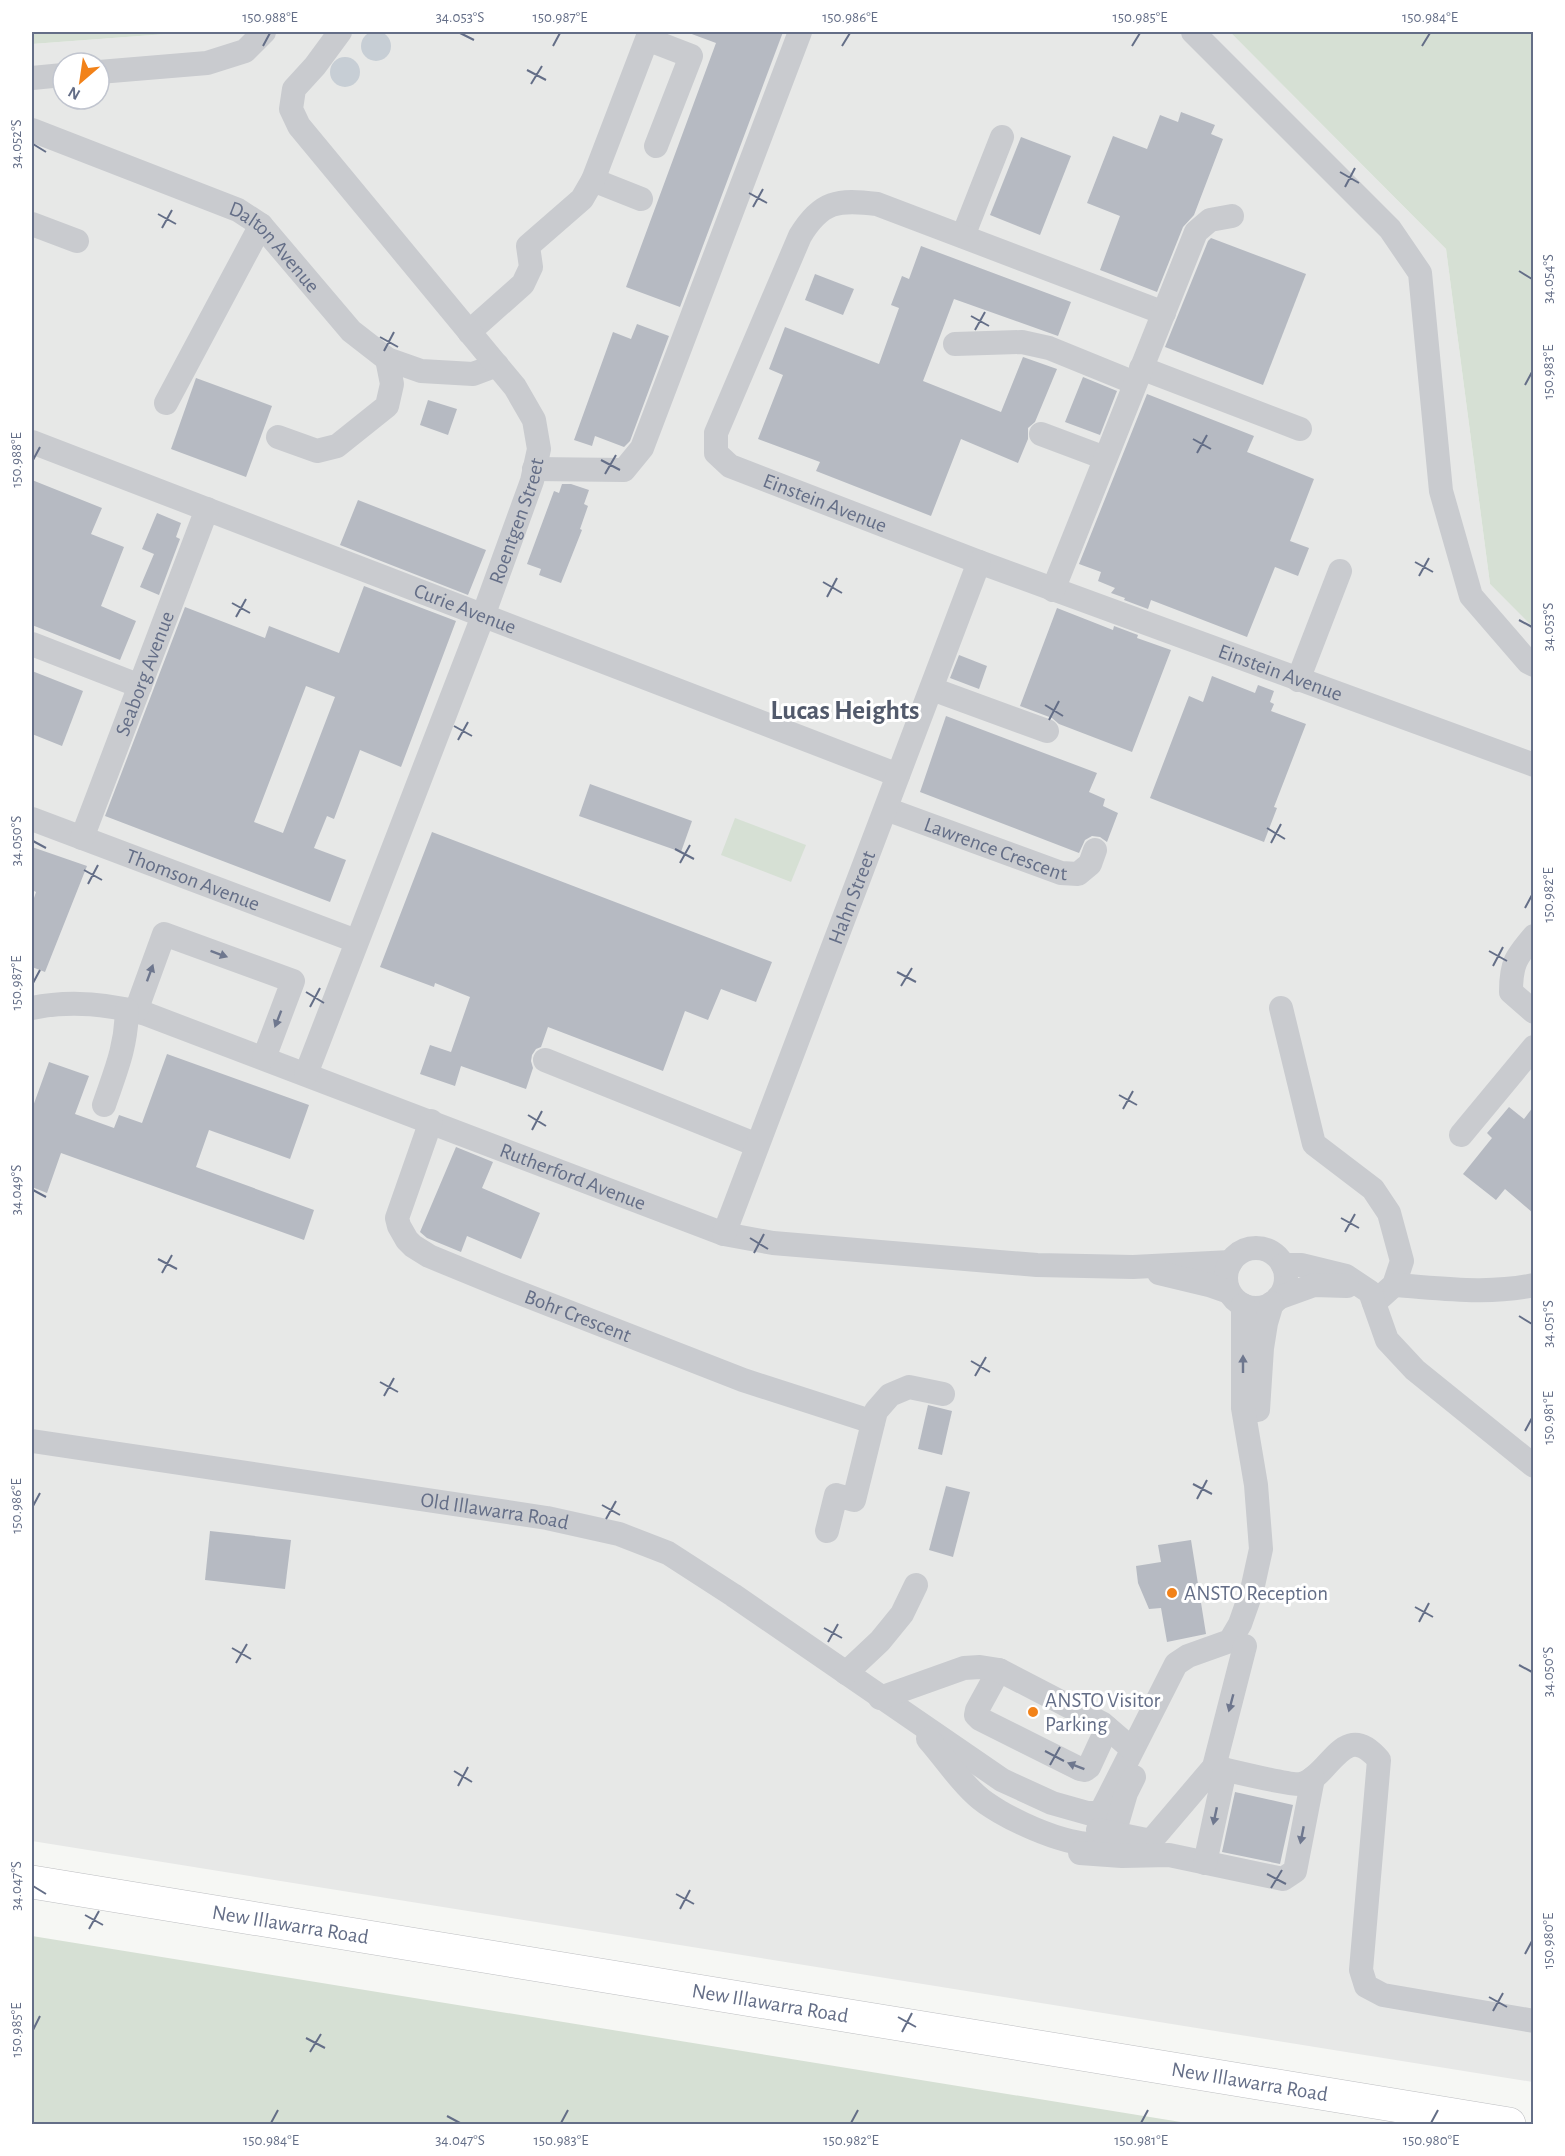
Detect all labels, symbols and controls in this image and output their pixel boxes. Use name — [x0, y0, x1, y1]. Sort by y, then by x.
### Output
text: 150.988°E — [242, 10, 298, 25]
text: 34.053°S — [436, 10, 484, 25]
text: 150.987°E — [533, 10, 587, 25]
text: 150.986°E — [822, 10, 878, 25]
text: 150.985°E — [1113, 10, 1167, 25]
text: 150.984°E — [1402, 10, 1458, 25]
north arrow — [51, 51, 111, 111]
text: N — [65, 84, 83, 103]
text: 34.052°S — [9, 119, 24, 169]
street label: Dalton Avenue — [226, 198, 324, 297]
text: 34.054°S — [1541, 254, 1556, 304]
text: 150.983°E — [1541, 345, 1556, 399]
text: 150.988°E — [9, 432, 24, 488]
street label: Roentgen Street — [486, 456, 548, 587]
street label: Einstein Avenue — [760, 470, 890, 536]
street label: Curie Avenue — [411, 580, 519, 638]
text: 34.053°S — [1541, 603, 1556, 651]
street label: Seaborg Avenue — [112, 608, 178, 739]
street label: Einstein Avenue — [1215, 640, 1345, 705]
district label: Lucas Heights — [771, 697, 919, 724]
street label: Lawrence Crescent — [921, 814, 1068, 884]
text: 34.050°S — [9, 816, 24, 866]
street label: Thomson Avenue — [123, 845, 263, 915]
street label: Hahn Street — [825, 848, 880, 947]
text: 150.982°E — [1541, 867, 1556, 923]
one-way arrow — [211, 949, 229, 959]
text: 150.987°E — [9, 956, 24, 1010]
one-way arrow — [146, 963, 156, 981]
one-way arrow — [273, 1010, 283, 1028]
street label: Rutherford Avenue — [497, 1140, 649, 1214]
text: 34.049°S — [9, 1165, 24, 1215]
street label: Bohr Crescent — [522, 1286, 634, 1346]
text: 34.051°S — [1541, 1300, 1556, 1348]
one-way arrow — [1238, 1354, 1248, 1373]
text: 150.981°E — [1541, 1391, 1556, 1445]
text: 150.986°E — [9, 1478, 24, 1534]
street label: Old Illawarra Road — [419, 1489, 571, 1534]
place label: ANSTO Reception — [1184, 1583, 1328, 1604]
marker: ANSTO Reception — [1165, 1586, 1179, 1600]
text: 34.050°S — [1541, 1647, 1556, 1697]
place label: ANSTO Visitor Parking — [1045, 1690, 1161, 1735]
one-way arrow — [1225, 1693, 1235, 1712]
marker: ANSTO Visitor Parking — [1026, 1705, 1040, 1719]
one-way arrow — [1066, 1761, 1084, 1771]
one-way arrow — [1210, 1807, 1219, 1826]
one-way arrow — [1297, 1826, 1306, 1845]
text: 34.047°S — [9, 1861, 24, 1911]
street label: New Illawarra Road — [211, 1902, 370, 1948]
text: 150.980°E — [1541, 1913, 1556, 1969]
street label: New Illawarra Road — [690, 1980, 850, 2027]
text: 150.985°E — [9, 2003, 24, 2057]
street label: New Illawarra Road — [1170, 2059, 1330, 2105]
text: 150.984°E — [243, 2133, 299, 2148]
text: 34.047°S — [435, 2133, 485, 2148]
text: 150.983°E — [534, 2133, 588, 2148]
text: 150.982°E — [823, 2133, 879, 2148]
text: 150.981°E — [1114, 2133, 1168, 2148]
text: 150.980°E — [1403, 2133, 1459, 2148]

